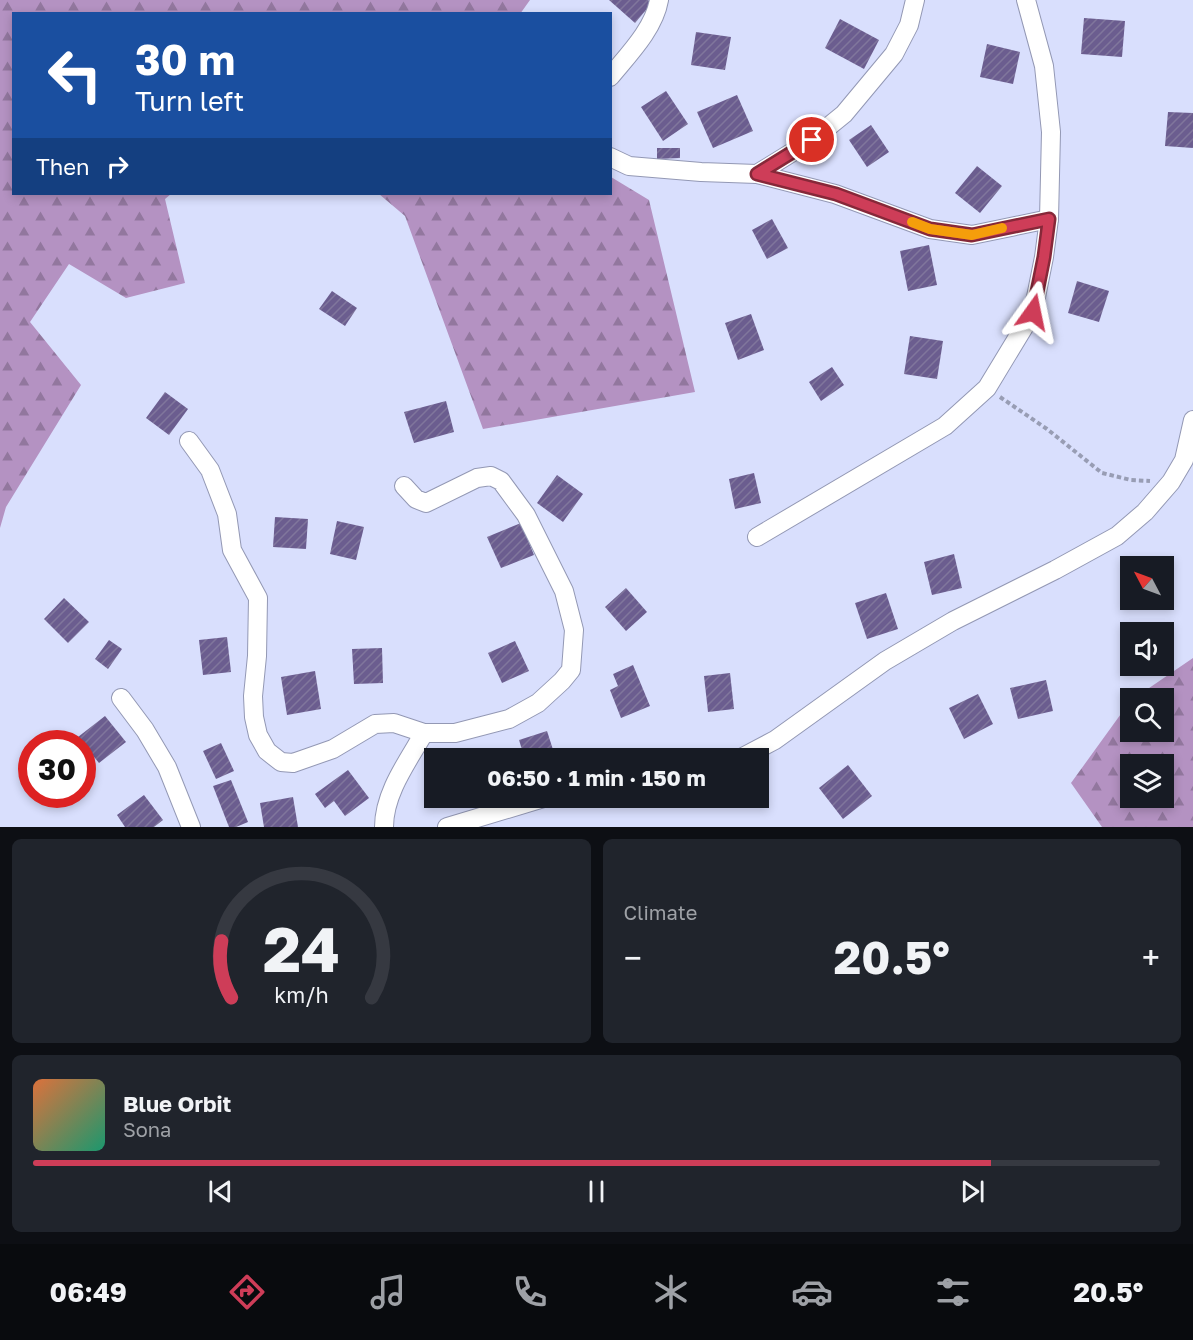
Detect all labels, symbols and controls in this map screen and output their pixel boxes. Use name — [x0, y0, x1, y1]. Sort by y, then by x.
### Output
text: 30 m — [135, 34, 235, 84]
icon: left — [36, 36, 114, 114]
text: Turn left — [135, 85, 244, 117]
pin — [786, 114, 837, 165]
icon: arrive — [795, 123, 828, 156]
icon: right — [101, 150, 134, 183]
text: Then — [36, 153, 89, 180]
position arrow — [1001, 280, 1065, 344]
north arrow — [1120, 556, 1174, 610]
map controls — [1120, 556, 1174, 808]
button: sound — [1120, 622, 1174, 676]
button: search — [1120, 688, 1174, 742]
speed limit sign: 30 — [18, 730, 96, 808]
button: layers — [1120, 754, 1174, 808]
text: 06:50 · 1 min · 150 m — [487, 764, 706, 791]
text: Climate — [624, 900, 697, 924]
text: 24 — [263, 911, 340, 986]
text: 20.5° — [834, 930, 950, 984]
text: − — [624, 938, 642, 977]
text: + — [1142, 938, 1160, 977]
text: km/h — [274, 982, 329, 1008]
text: Blue Orbit — [123, 1090, 231, 1117]
text: Sona — [123, 1117, 171, 1141]
icon: previous — [204, 1175, 237, 1208]
icon: pause — [580, 1175, 613, 1208]
icon: next — [956, 1175, 989, 1208]
icon: directions — [226, 1271, 268, 1313]
icon: music — [367, 1271, 409, 1313]
icon: phone — [509, 1271, 551, 1313]
icon: climate — [650, 1271, 692, 1313]
icon: car — [791, 1271, 833, 1313]
icon: filters — [932, 1271, 974, 1313]
text: 06:49 — [50, 1276, 127, 1308]
text: 20.5° — [1074, 1276, 1143, 1308]

